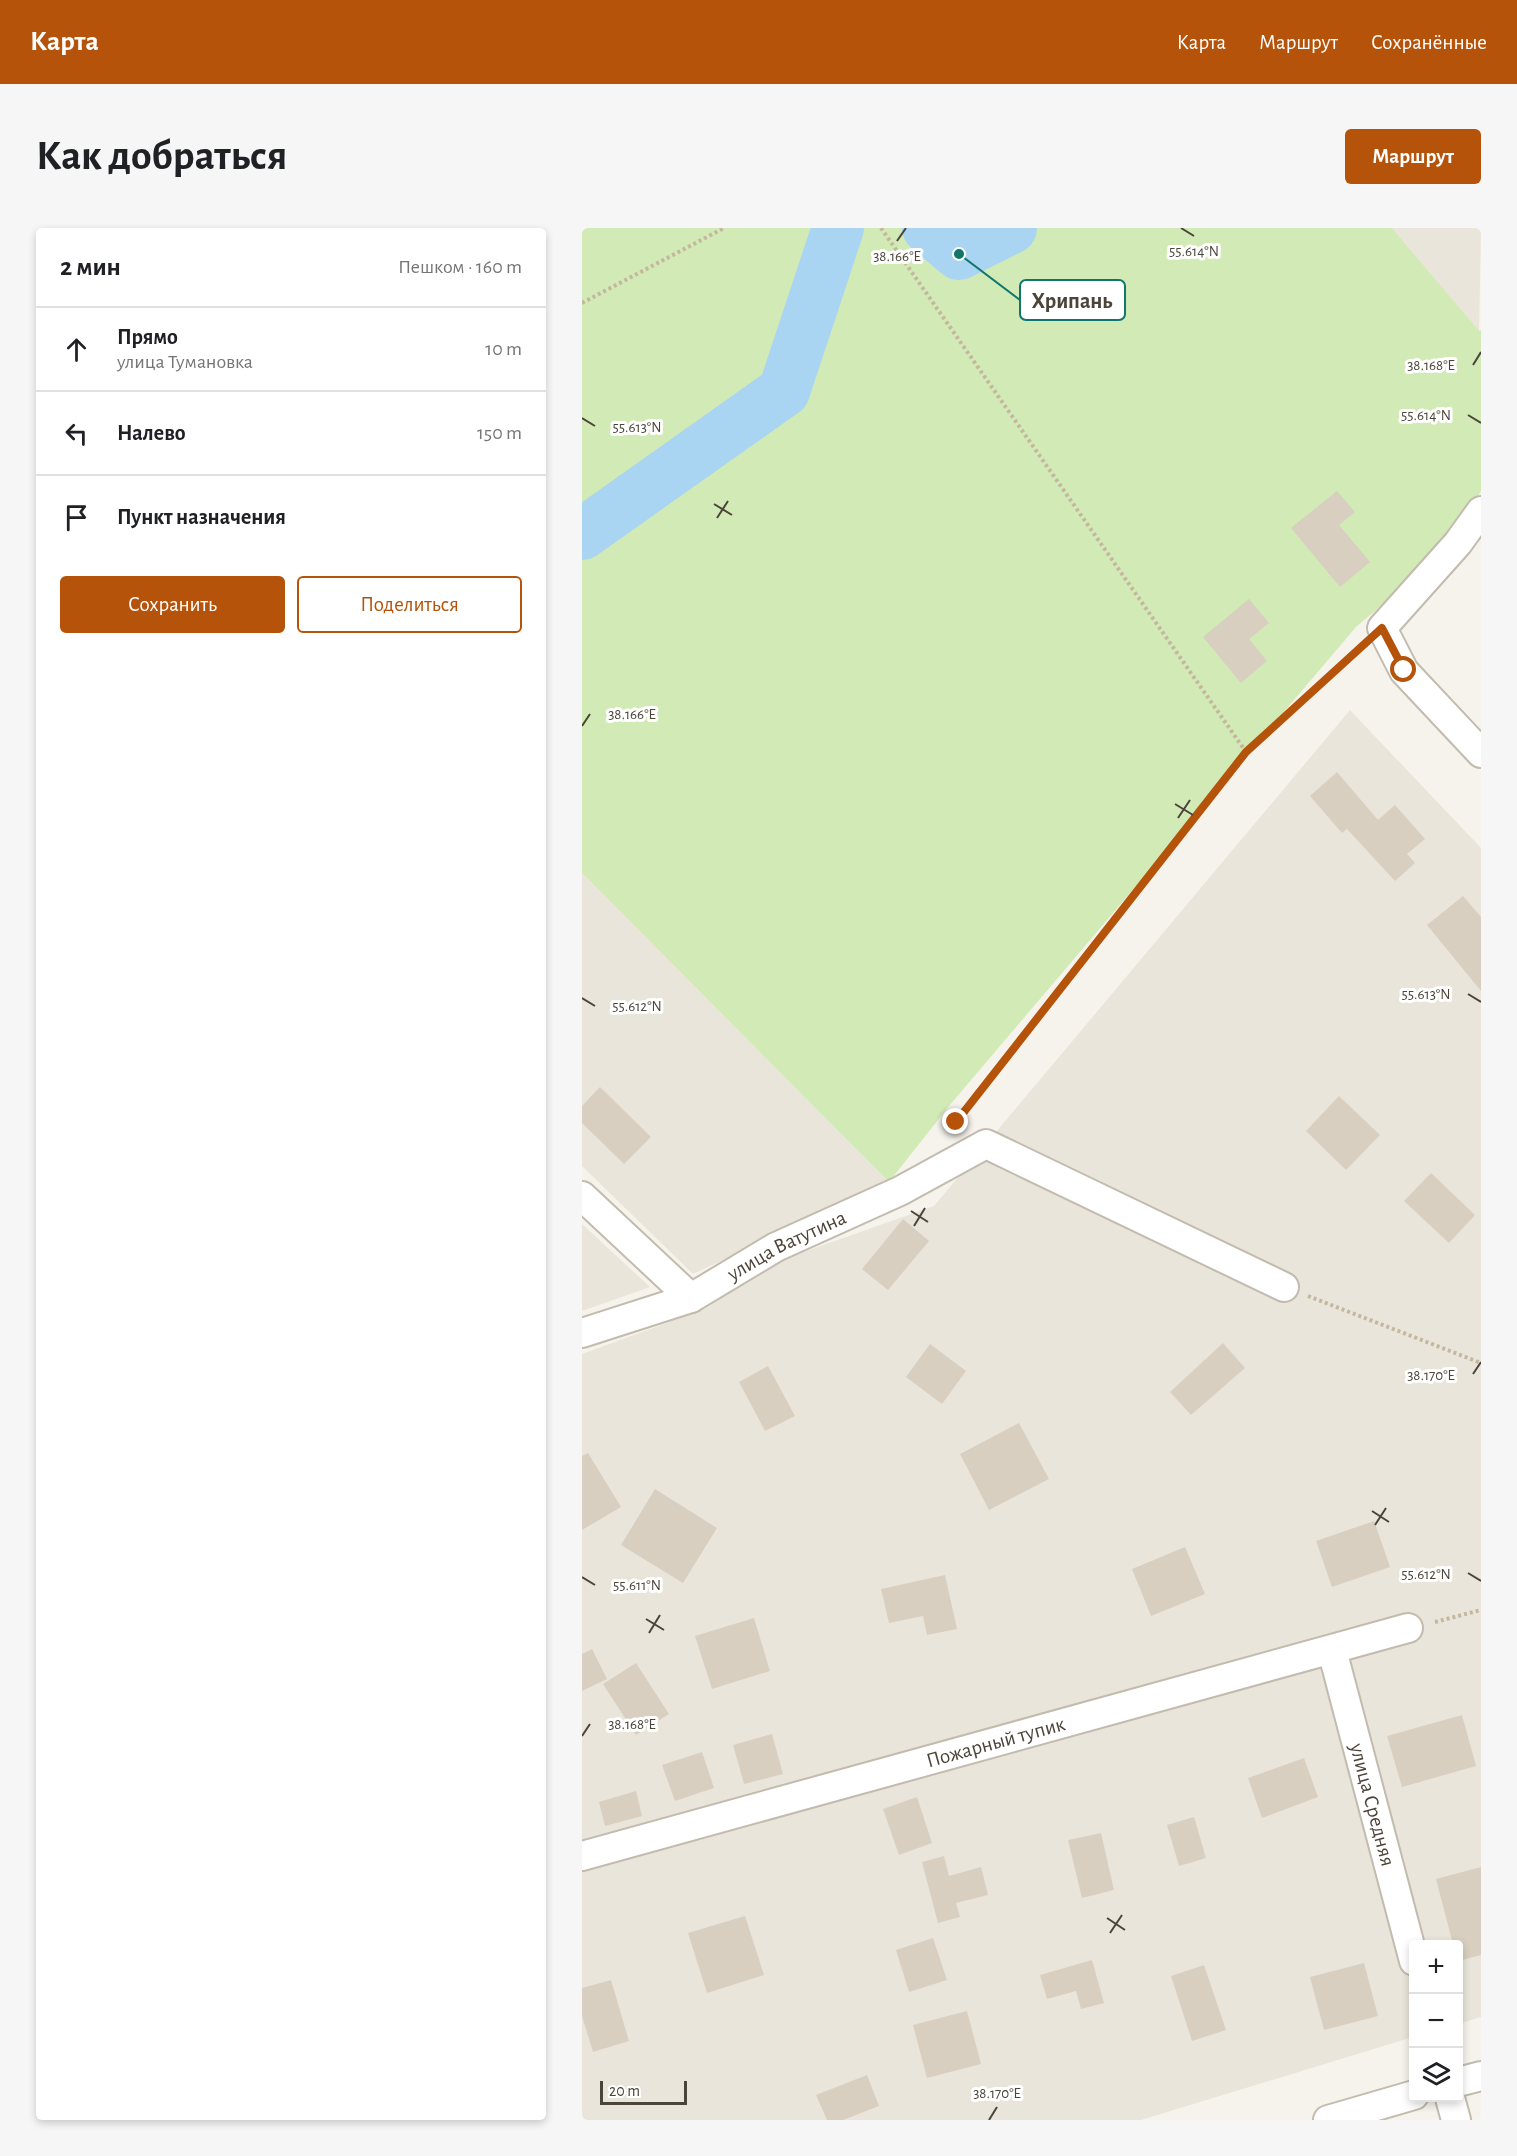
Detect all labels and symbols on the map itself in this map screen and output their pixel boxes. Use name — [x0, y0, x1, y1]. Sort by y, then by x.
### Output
text: 55.614°N — [1169, 244, 1219, 259]
text: 38.166°E — [873, 249, 921, 264]
callout: Хрипань — [1020, 280, 1125, 320]
text: Хрипань — [1032, 290, 1113, 312]
text: 38.168°E — [1407, 358, 1455, 373]
text: 55.614°N — [1401, 408, 1451, 423]
text: 55.613°N — [612, 420, 662, 435]
route start — [1390, 656, 1416, 682]
text: 38.166°E — [608, 707, 656, 722]
text: 55.613°N — [1401, 987, 1451, 1002]
text: 55.612°N — [612, 999, 662, 1014]
route end — [942, 1108, 968, 1134]
street label: улица Ватутина — [723, 1207, 850, 1285]
text: 38.170°E — [1407, 1368, 1455, 1383]
text: 55.612°N — [1401, 1567, 1451, 1582]
text: 55.611°N — [613, 1578, 661, 1593]
street label: Пожарный тупик — [924, 1713, 1068, 1771]
text: 38.168°E — [608, 1717, 656, 1732]
street label: улица Средняя — [1346, 1740, 1399, 1869]
scale bar — [600, 2078, 687, 2106]
text: 38.170°E — [973, 2086, 1021, 2101]

